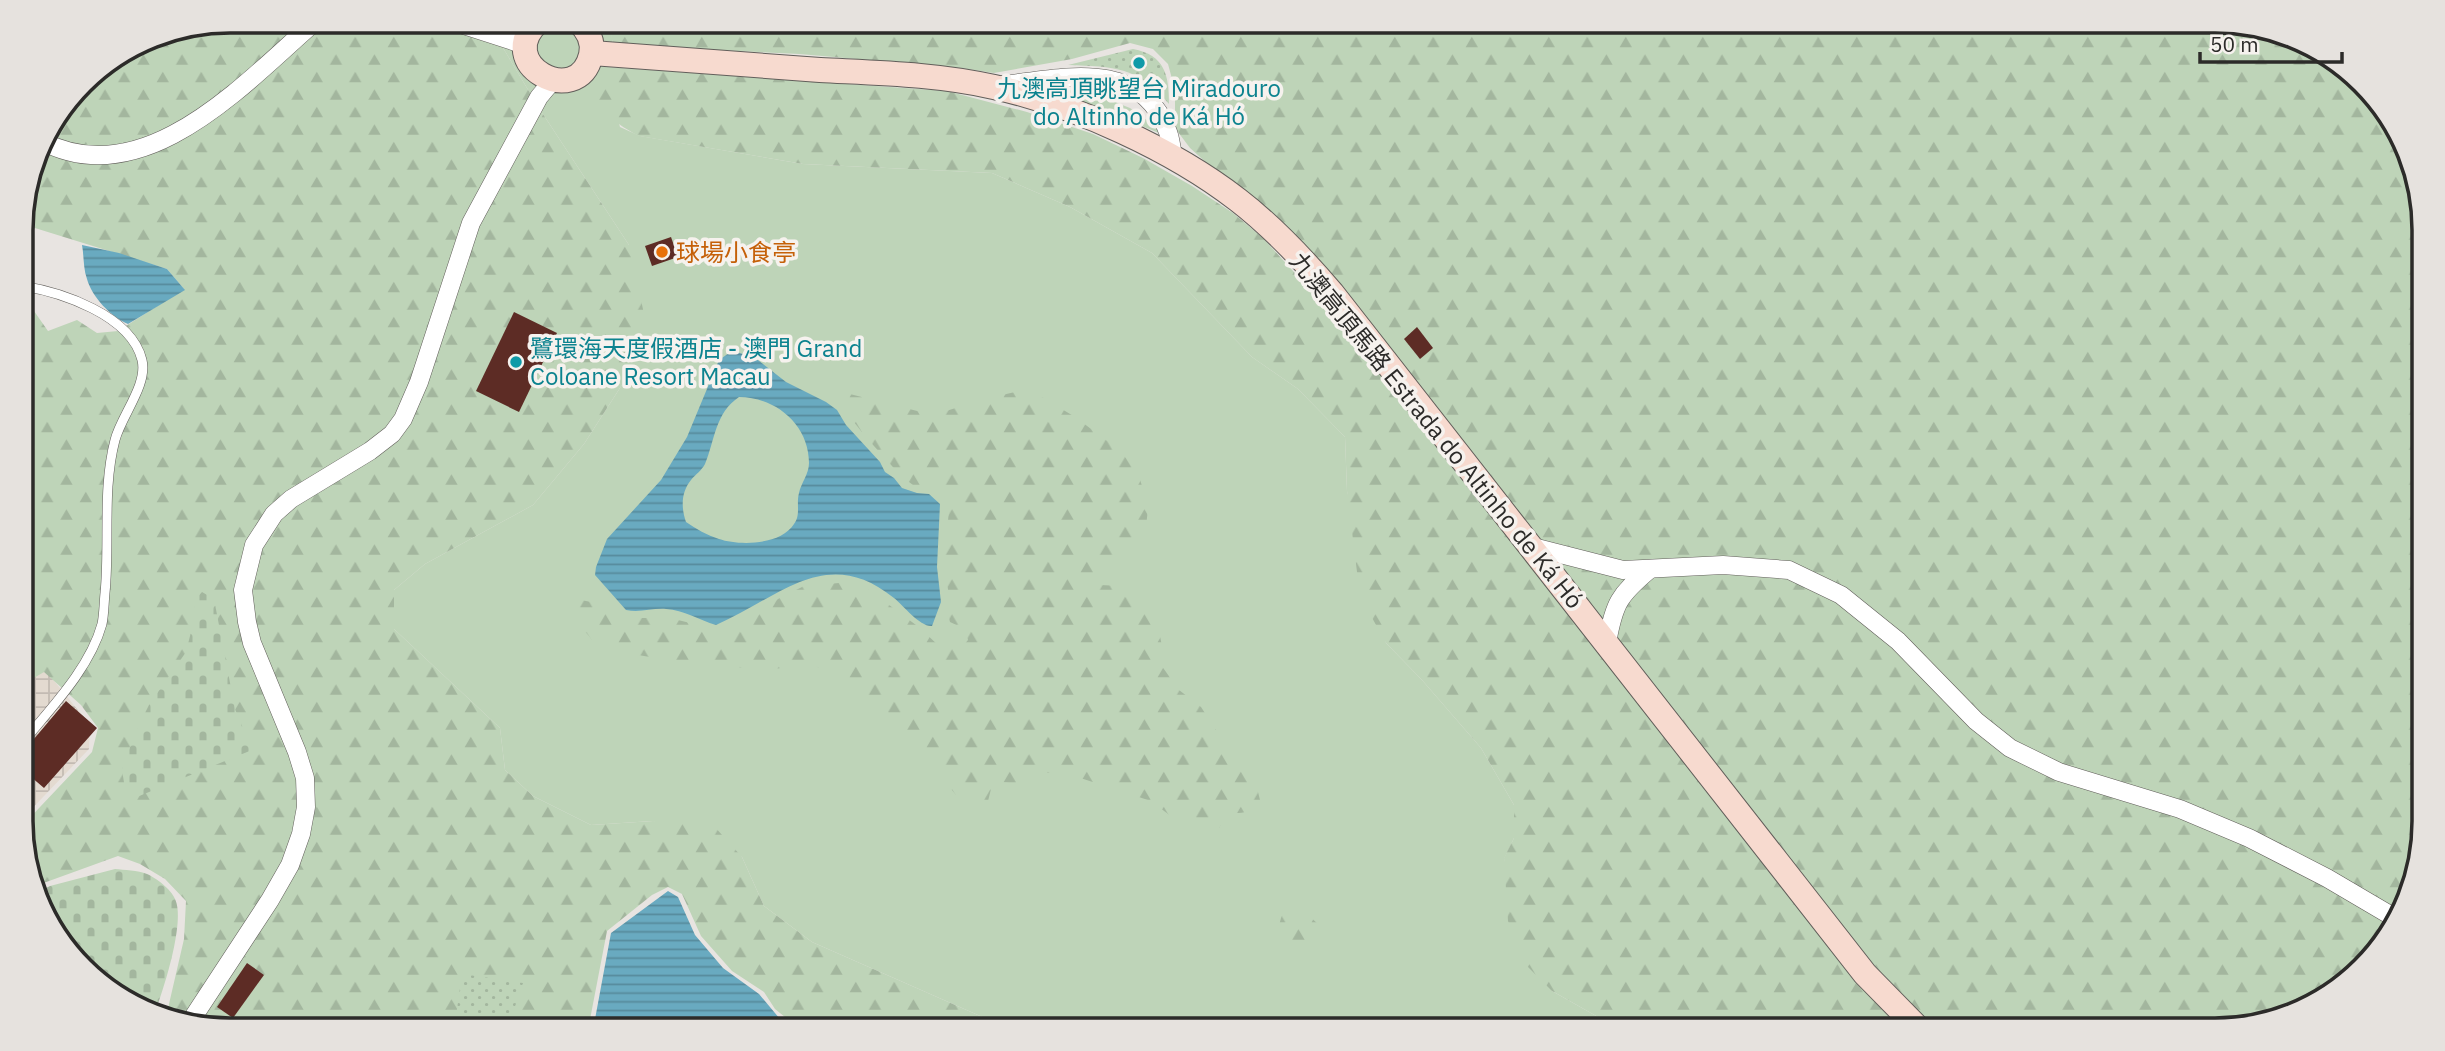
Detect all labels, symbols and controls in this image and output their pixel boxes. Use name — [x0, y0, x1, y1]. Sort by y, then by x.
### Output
scale bar — [2200, 21, 2342, 65]
text: 50 m — [2210, 30, 2259, 58]
marker: 九澳高頂眺望台 Miradouro do Altinho de Ká Hó — [1131, 55, 1147, 71]
place label: 九澳高頂眺望台 Miradouro do Altinho de Ká Hó — [997, 72, 1281, 132]
place label: 球場小食亭 — [676, 236, 796, 268]
marker: 球場小食亭 — [654, 244, 670, 260]
street label: 九澳高頂馬路 Estrada do Altinho de Ká Hó — [1283, 245, 1591, 615]
place label: 鷺環海天度假酒店 - 澳門 Grand Coloane Resort Macau — [530, 332, 862, 392]
marker: 鷺環海天度假酒店 - 澳門 Grand Coloane Resort Macau — [508, 354, 524, 370]

